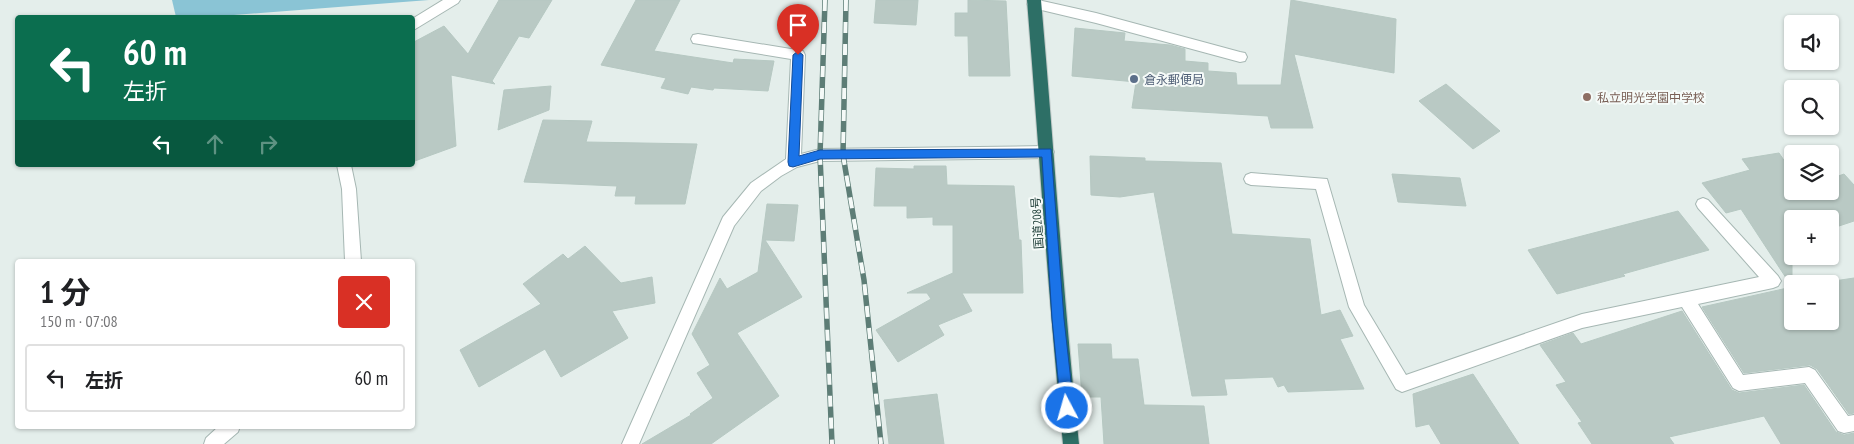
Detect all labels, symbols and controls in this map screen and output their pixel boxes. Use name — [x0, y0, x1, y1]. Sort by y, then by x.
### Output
pin — [777, 4, 819, 55]
icon: arrive — [784, 11, 812, 39]
map controls — [1784, 15, 1839, 330]
button: sound — [1784, 15, 1839, 70]
text: 60 m — [123, 29, 187, 75]
icon: left — [40, 35, 105, 100]
place label: 倉永郵便局 — [1144, 72, 1204, 87]
marker: 倉永郵便局 — [1128, 73, 1140, 85]
text: 左折 — [123, 77, 167, 105]
button: search — [1784, 80, 1839, 135]
place label: 私立明光学園中学校 — [1597, 90, 1705, 105]
marker: 私立明光学園中学校 — [1581, 91, 1593, 103]
icon: left — [148, 130, 176, 158]
icon: ahead — [201, 130, 229, 158]
icon: right — [254, 130, 282, 158]
button: layers — [1784, 145, 1839, 200]
street label: 国道208号 — [1028, 196, 1046, 250]
button: + — [1784, 210, 1839, 265]
text: 1 分 — [40, 272, 91, 311]
button: − — [1784, 275, 1839, 330]
button: close — [338, 276, 390, 328]
text: 150 m · 07:08 — [40, 311, 118, 331]
icon: left — [42, 364, 70, 392]
text: 60 m — [355, 366, 388, 390]
text: 左折 — [85, 368, 123, 392]
position arrow — [1040, 381, 1092, 433]

